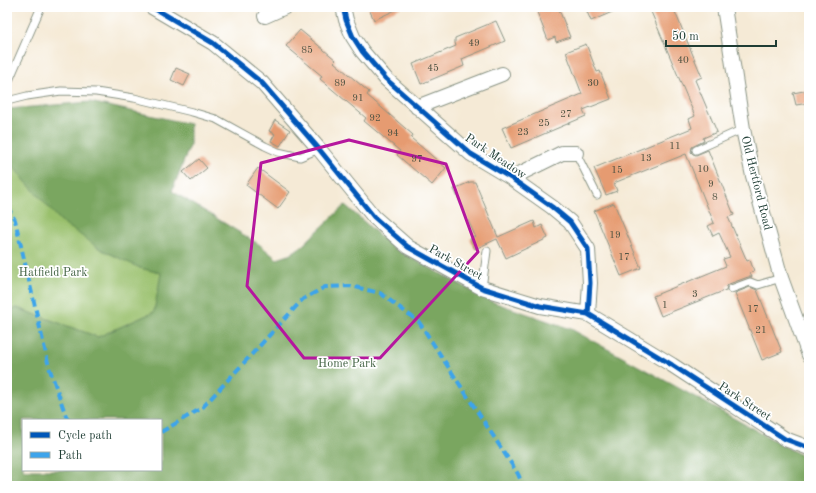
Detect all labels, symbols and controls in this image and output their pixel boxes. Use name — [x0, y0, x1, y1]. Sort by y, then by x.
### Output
scale bar — [666, 22, 776, 48]
text: 50 m — [672, 30, 699, 43]
house number: 49 — [468, 38, 480, 48]
house number: 85 — [301, 45, 313, 55]
house number: 40 — [677, 55, 689, 65]
house number: 45 — [427, 63, 439, 73]
house number: 89 — [334, 78, 346, 88]
house number: 30 — [587, 78, 599, 88]
house number: 91 — [352, 93, 364, 103]
house number: 27 — [560, 109, 572, 119]
house number: 92 — [369, 113, 381, 123]
house number: 25 — [538, 118, 550, 128]
house number: 23 — [517, 127, 529, 137]
house number: 94 — [387, 128, 399, 138]
street label: Park Meadow — [463, 132, 529, 182]
street label: Old Hertford Road — [739, 135, 774, 232]
house number: 11 — [669, 141, 681, 151]
house number: 13 — [640, 153, 652, 163]
house number: 97 — [411, 154, 423, 164]
house number: 10 — [697, 164, 709, 174]
house number: 15 — [611, 165, 623, 175]
house number: 9 — [708, 179, 714, 189]
house number: 8 — [712, 192, 718, 202]
house number: 19 — [609, 230, 621, 240]
street label: Park Street — [426, 243, 485, 283]
house number: 17 — [618, 252, 630, 262]
park label: Hatfield Park — [18, 267, 88, 279]
house number: 3 — [692, 289, 698, 299]
house number: 1 — [662, 300, 668, 310]
house number: 17 — [747, 304, 759, 314]
house number: 21 — [755, 325, 767, 335]
park label: Home Park — [318, 358, 376, 370]
street label: Park Street — [716, 380, 773, 423]
legend — [22, 419, 162, 471]
text: Cycle path — [58, 430, 113, 442]
text: Path — [58, 450, 83, 462]

